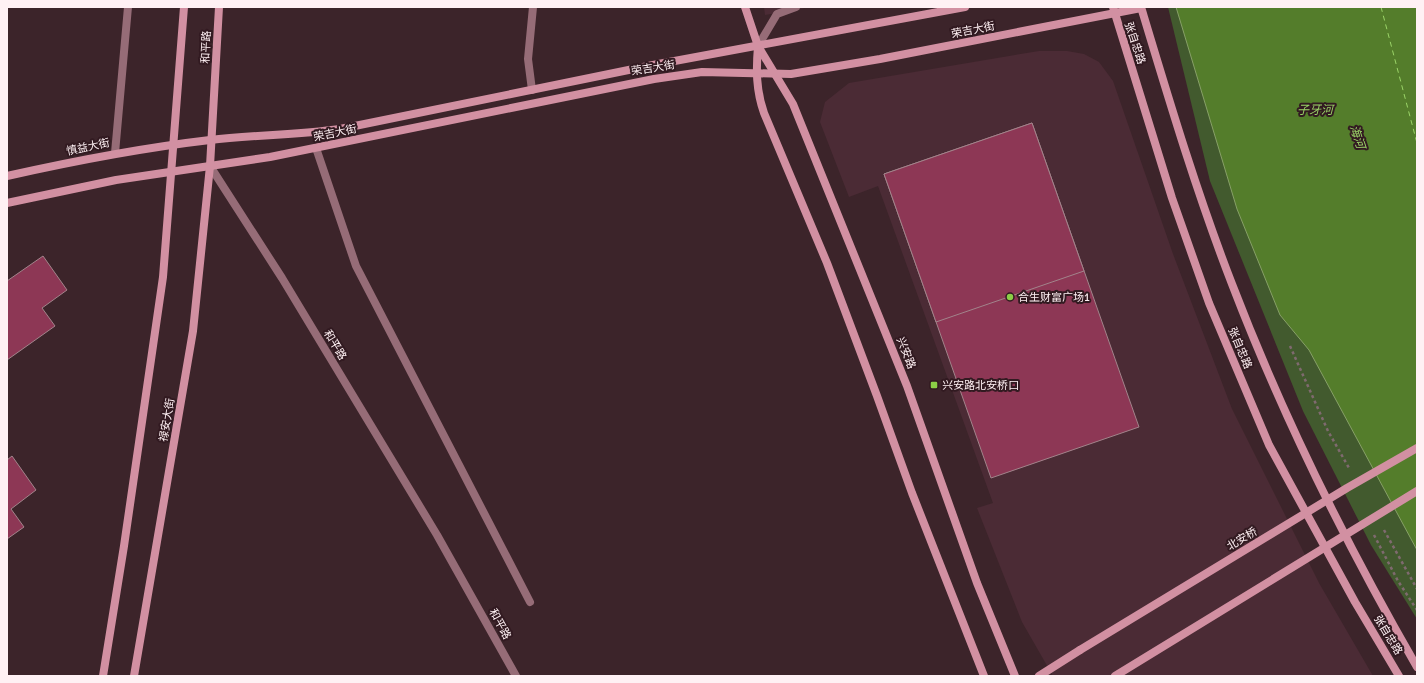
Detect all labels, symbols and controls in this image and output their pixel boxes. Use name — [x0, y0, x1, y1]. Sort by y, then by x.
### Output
street label: 荣吉大街 — [950, 19, 996, 41]
street label: 张自忠路 — [1122, 20, 1148, 66]
street label: 和平路 — [199, 30, 213, 64]
street label: 荣吉大街 — [630, 58, 676, 78]
water label: 子牙河 — [1297, 103, 1335, 118]
street label: 荣吉大街 — [312, 122, 358, 144]
water label: 海河 — [1346, 123, 1368, 153]
street label: 慎益大街 — [65, 136, 111, 158]
place label: 合生财富广场1 — [1018, 291, 1090, 304]
marker: 合生财富广场1 — [1005, 292, 1015, 302]
street label: 张自忠路 — [1225, 325, 1255, 371]
street label: 和平路 — [321, 328, 349, 362]
street label: 兴安路 — [894, 335, 918, 371]
place label: 兴安路北安桥口 — [942, 379, 1019, 392]
marker: 兴安路北安桥口 — [929, 380, 939, 390]
street label: 禄安大街 — [157, 397, 177, 443]
street label: 北安桥 — [1225, 525, 1259, 553]
street label: 和平路 — [486, 606, 514, 642]
street label: 张自忠路 — [1371, 613, 1405, 657]

